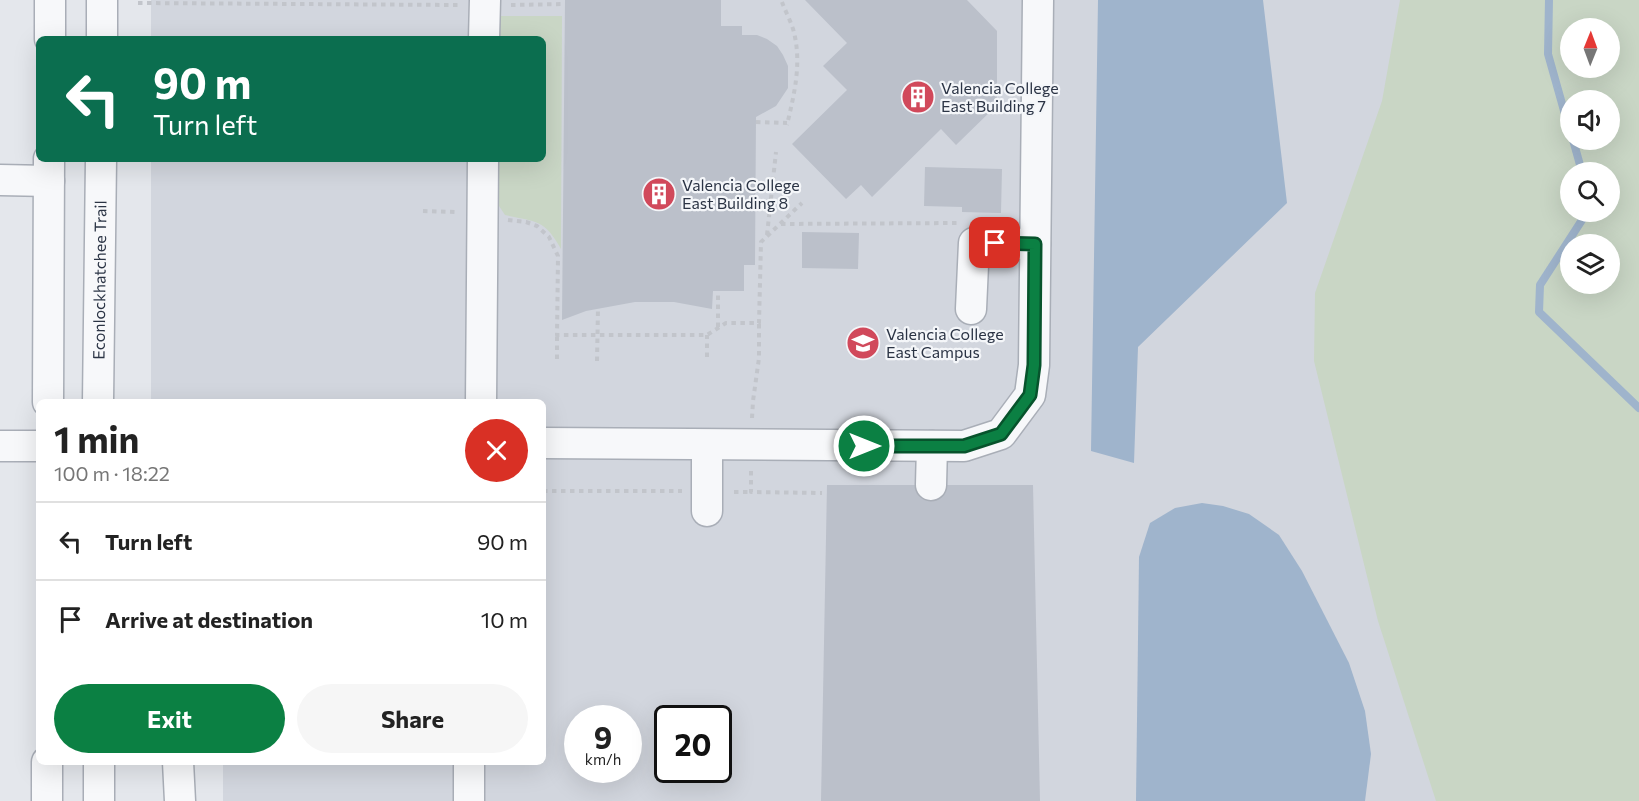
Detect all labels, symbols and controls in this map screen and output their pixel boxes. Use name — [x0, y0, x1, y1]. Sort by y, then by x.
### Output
north arrow — [1560, 18, 1620, 78]
map controls — [1560, 18, 1620, 294]
text: 90 m — [153, 56, 252, 108]
icon: left — [54, 60, 132, 138]
place label: Valencia College East Building 7 — [941, 78, 1059, 115]
building icon: Valencia College East Building 7 — [900, 79, 936, 115]
button: sound — [1560, 90, 1620, 150]
text: Turn left — [153, 108, 257, 141]
button: search — [1560, 162, 1620, 222]
place label: Valencia College East Building 8 — [682, 175, 800, 212]
building icon: Valencia College East Building 8 — [641, 176, 677, 212]
street label: Econlockhatchee Trail — [89, 200, 109, 360]
pin — [969, 217, 1020, 268]
icon: arrive — [978, 226, 1011, 259]
button: layers — [1560, 234, 1620, 294]
place label: Valencia College East Campus — [886, 324, 1004, 361]
school or university icon: Valencia College East Campus — [845, 325, 881, 361]
position arrow — [832, 414, 896, 478]
text: 1 min — [54, 416, 139, 460]
button: close — [465, 419, 528, 482]
text: 100 m · 18:22 — [54, 461, 170, 485]
icon: left — [54, 525, 87, 558]
text: Turn left — [105, 528, 192, 555]
text: 90 m — [477, 528, 528, 555]
icon: arrive — [54, 603, 87, 636]
text: Arrive at destination — [105, 606, 313, 633]
text: 10 m — [481, 606, 528, 633]
button: Exit — [54, 684, 285, 753]
button: Share — [297, 684, 528, 753]
speed limit sign: 20 — [654, 705, 732, 783]
text: 9 — [594, 718, 612, 755]
text: km/h — [585, 750, 621, 768]

